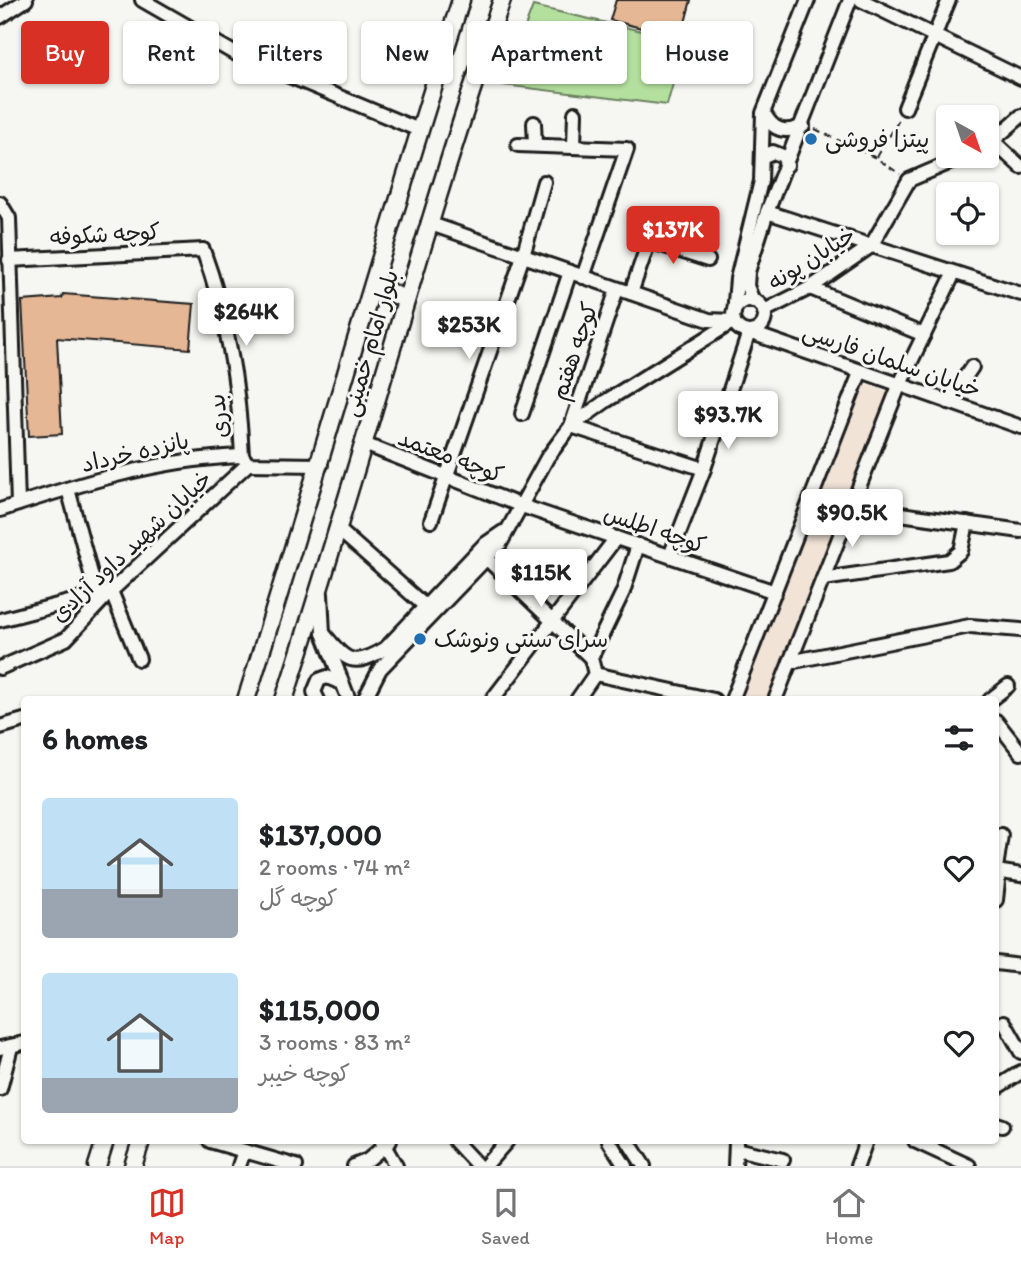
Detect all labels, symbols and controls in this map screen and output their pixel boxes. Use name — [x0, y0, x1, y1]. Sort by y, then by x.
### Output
chip: Buy — [21, 21, 109, 84]
chip: Rent — [123, 21, 219, 84]
chip: Filters — [233, 21, 347, 84]
chip: New — [361, 21, 453, 84]
chip: Apartment — [467, 21, 627, 84]
chip: House — [641, 21, 753, 84]
north arrow — [936, 105, 999, 168]
map controls — [936, 105, 999, 245]
place label: پیتزا فروشی — [825, 125, 929, 154]
marker: پیتزا فروشی — [803, 131, 819, 147]
button: locate — [936, 182, 999, 245]
pin: $137K — [624, 206, 722, 266]
text: $137K — [643, 215, 703, 243]
street label: کوچه شکوفه — [49, 217, 161, 251]
street label: خیابان پونه — [762, 220, 861, 297]
street label: بلوار امام خمینی — [336, 266, 408, 421]
pin: $264K — [197, 288, 295, 348]
text: $264K — [214, 297, 278, 325]
street label: کوچه هفتم — [544, 298, 608, 405]
pin: $253K — [420, 302, 518, 361]
text: $253K — [437, 310, 501, 338]
street label: خیابان سلمان فارسی — [799, 316, 985, 405]
pin: $93.7K — [671, 392, 785, 451]
street label: بدری — [202, 393, 234, 439]
text: $93.7K — [694, 400, 762, 428]
street label: کوچه معتمد — [394, 423, 508, 489]
street label: پانزده خرداد — [78, 426, 192, 479]
street label: خیابان شهید داود آزادی — [45, 464, 217, 628]
pin: $90.5K — [795, 490, 909, 549]
street label: کوچه اطلس — [600, 498, 710, 560]
text: $90.5K — [817, 498, 887, 526]
pin: $115K — [492, 550, 590, 609]
text: $115K — [511, 558, 571, 586]
place label: سرای سنتی ونوشک — [434, 625, 608, 654]
marker: سرای سنتی ونوشک — [412, 631, 428, 647]
icon: filters — [940, 719, 978, 757]
text: 6 homes — [42, 720, 148, 757]
text: $137,000 — [259, 816, 382, 853]
icon: home — [98, 826, 182, 910]
icon: heart — [940, 849, 978, 887]
text: 2 rooms · 74 m² — [259, 853, 411, 881]
text: کوچه گل — [259, 884, 338, 912]
text: $115,000 — [259, 991, 380, 1028]
icon: home — [98, 1001, 182, 1085]
icon: heart — [940, 1024, 978, 1062]
text: 3 rooms · 83 m² — [259, 1028, 411, 1056]
text: کوچه خیبر — [259, 1059, 350, 1087]
tab: Map — [148, 1184, 186, 1249]
tab: Saved — [481, 1184, 530, 1249]
tab: Home — [825, 1184, 873, 1249]

